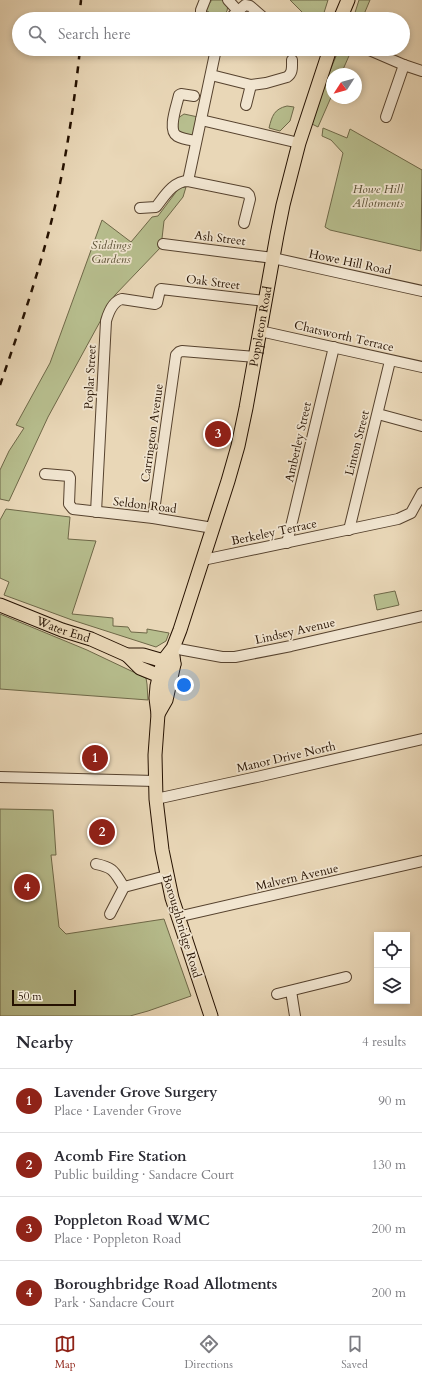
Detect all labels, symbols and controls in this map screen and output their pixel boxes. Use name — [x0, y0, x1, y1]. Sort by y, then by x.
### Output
search box — [12, 12, 410, 56]
icon: search — [26, 23, 48, 45]
text: Search here — [58, 24, 131, 44]
north arrow — [326, 68, 362, 104]
park label: Howe Hill Allotments — [351, 181, 404, 211]
street label: Ash Street — [194, 227, 247, 249]
park label: Siddings Gardens — [91, 237, 131, 267]
street label: Howe Hill Road — [307, 245, 393, 279]
street label: Oak Street — [185, 271, 241, 293]
street label: Poppleton Road — [246, 284, 276, 368]
street label: Chatsworth Terrace — [293, 317, 395, 355]
street label: Poplar Street — [80, 344, 100, 410]
street label: Carrington Avenue — [137, 383, 167, 483]
street label: Amberley Street — [281, 400, 315, 484]
street label: Linton Street — [341, 409, 373, 477]
pin: 3 — [205, 419, 231, 449]
street label: Seldon Road — [112, 493, 178, 517]
street label: Berkeley Terrace — [230, 515, 318, 549]
street label: Water End — [33, 612, 93, 646]
street label: Lindsey Avenue — [253, 614, 337, 648]
your location — [174, 675, 194, 695]
street label: Manor Drive North — [235, 738, 337, 776]
pin: 1 — [82, 743, 108, 773]
pin: 2 — [89, 817, 115, 847]
street label: Malvern Avenue — [254, 860, 340, 894]
pin: 4 — [14, 872, 40, 902]
street label: Boroughbridge Road — [159, 872, 206, 980]
map controls — [374, 932, 410, 1004]
button: locate — [374, 932, 410, 968]
button: layers — [374, 968, 410, 1004]
scale bar — [12, 988, 76, 1007]
text: 50 m — [18, 989, 42, 1004]
text: Nearby — [16, 1031, 73, 1054]
text: 4 results — [362, 1033, 406, 1051]
text: Lavender Grove Surgery — [54, 1082, 218, 1102]
text: 1 — [26, 1092, 32, 1110]
text: 90 m — [378, 1092, 406, 1110]
text: Place · Lavender Grove — [54, 1102, 182, 1120]
text: Acomb Fire Station — [54, 1146, 187, 1166]
text: 2 — [26, 1156, 32, 1174]
text: 130 m — [372, 1156, 406, 1174]
text: Public building · Sandacre Court — [54, 1166, 234, 1184]
text: Poppleton Road WMC — [54, 1210, 210, 1230]
text: 3 — [26, 1220, 32, 1238]
text: 200 m — [372, 1220, 406, 1238]
text: Place · Poppleton Road — [54, 1230, 181, 1248]
text: Boroughbridge Road Allotments — [54, 1274, 277, 1294]
text: 4 — [26, 1284, 32, 1302]
text: 200 m — [372, 1284, 406, 1302]
text: Park · Sandacre Court — [54, 1294, 174, 1312]
tab: Map — [54, 1333, 76, 1372]
tab: Directions — [184, 1333, 233, 1372]
tab: Saved — [341, 1333, 368, 1372]

